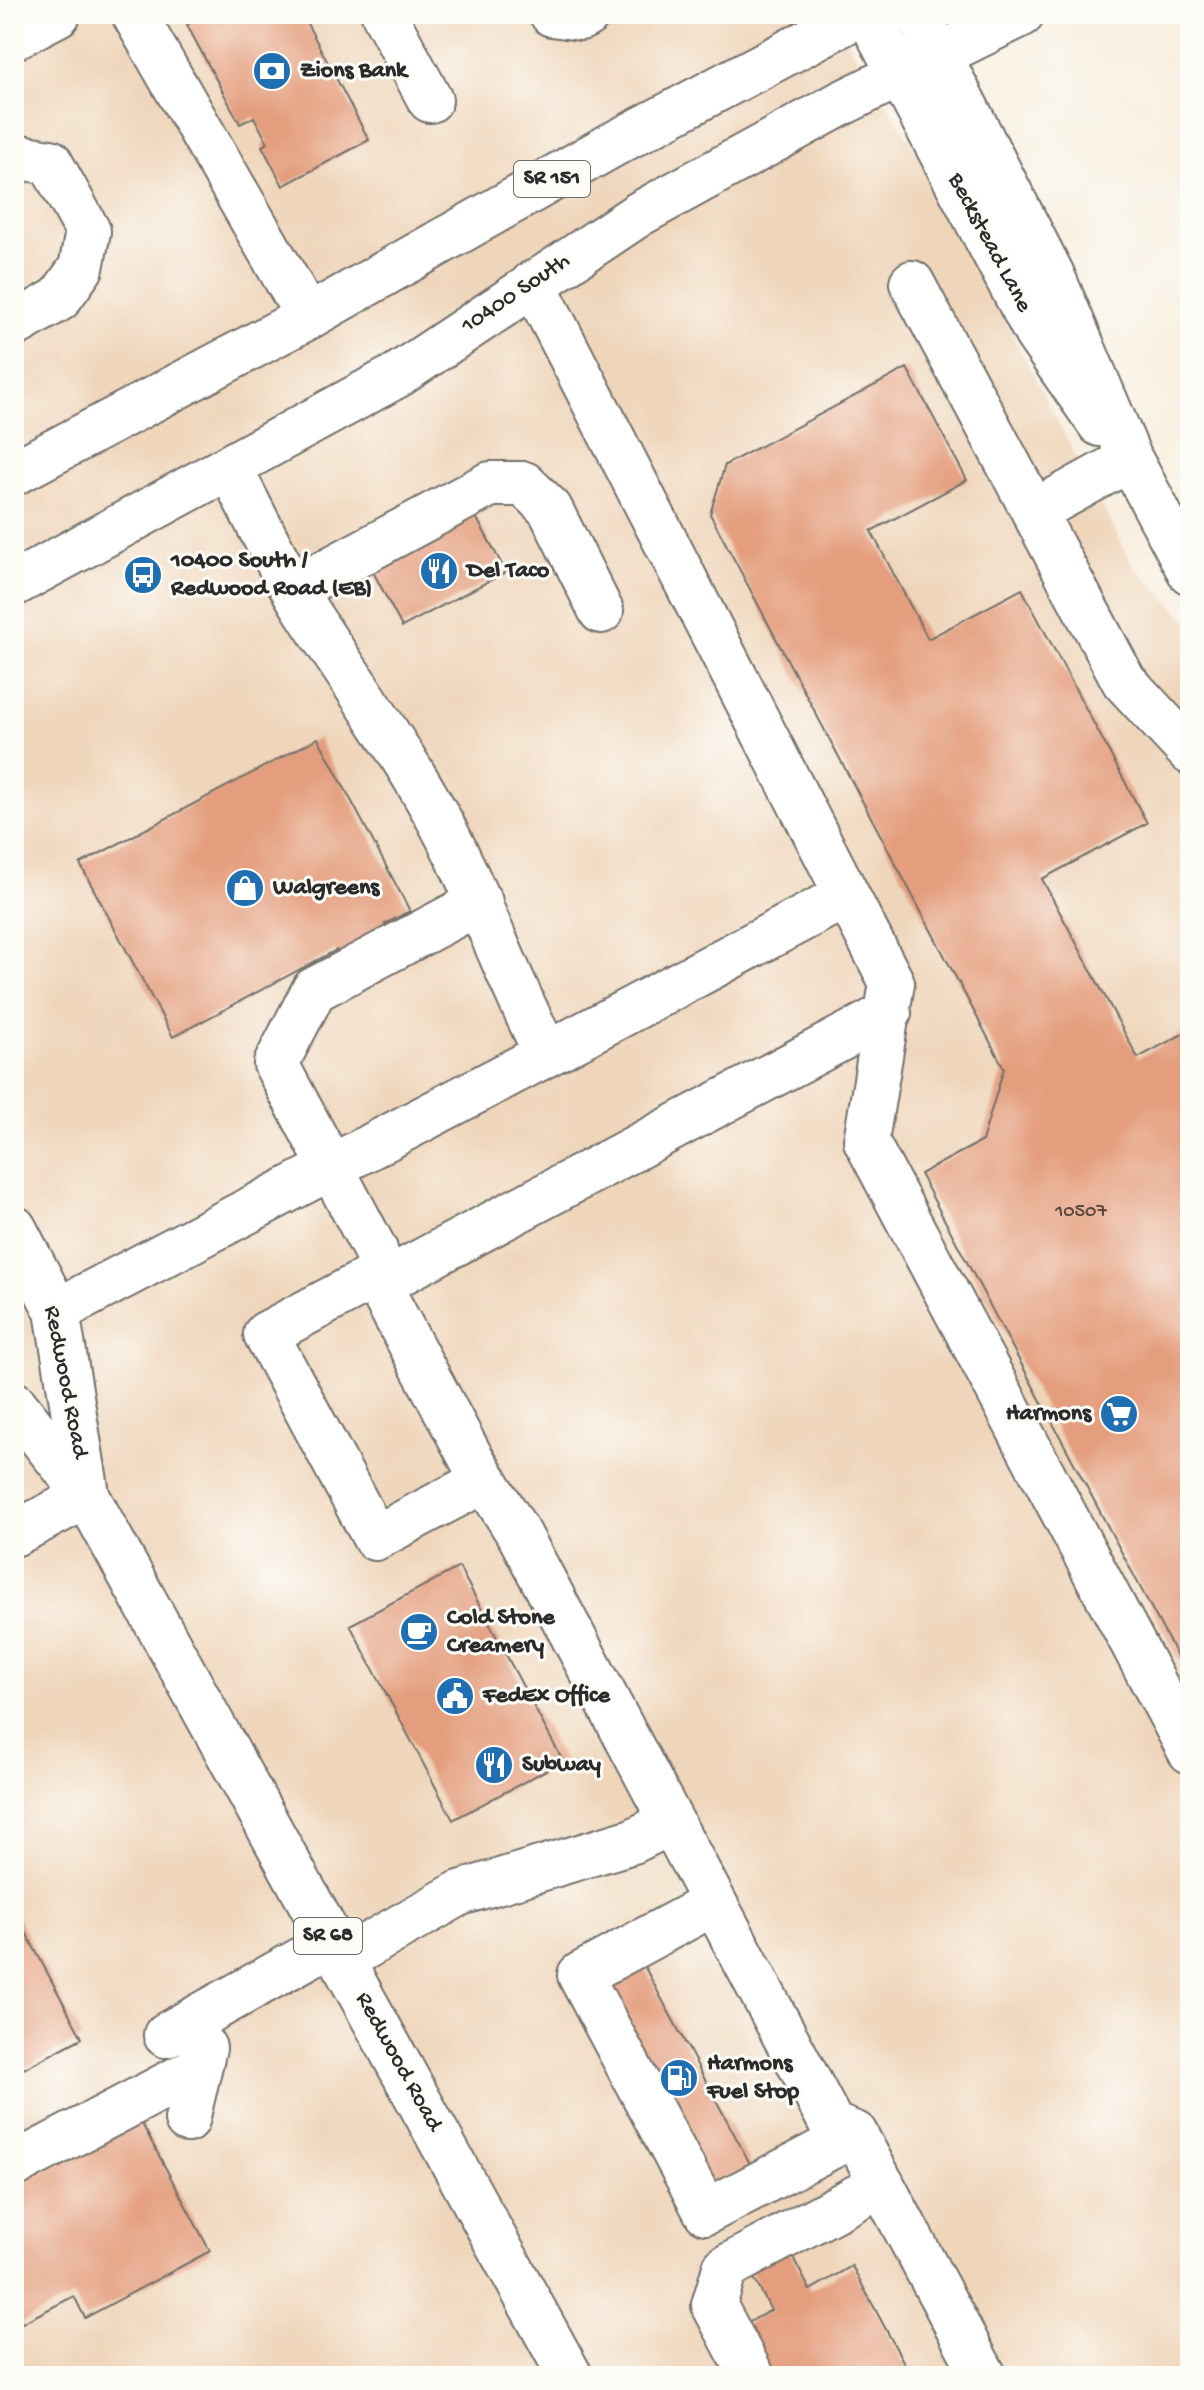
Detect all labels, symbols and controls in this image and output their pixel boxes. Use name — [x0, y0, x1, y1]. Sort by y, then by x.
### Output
bank icon: Zions Bank — [251, 50, 293, 92]
place label: Zions Bank — [300, 57, 410, 86]
road number: SR 151 — [514, 161, 590, 197]
street label: Beckstead Lane — [940, 168, 1038, 318]
street label: 10400 South — [455, 247, 576, 342]
place label: 10400 South / Redwood Road (EB) — [170, 547, 372, 604]
restaurant icon: Del Taco — [418, 550, 460, 592]
bus stop icon: 10400 South / Redwood Road (EB) — [122, 554, 164, 596]
place label: Del Taco — [465, 557, 550, 586]
shop icon: Walgreens — [224, 867, 266, 909]
place label: Walgreens — [272, 874, 380, 903]
house number: 10507 — [1054, 1201, 1107, 1224]
street label: Redwood Road — [36, 1303, 94, 1463]
supermarket icon: Harmons — [1098, 1393, 1140, 1435]
place label: Harmons — [1006, 1400, 1092, 1429]
place label: Cold Stone Creamery — [447, 1604, 556, 1661]
cafe icon: Cold Stone Creamery — [398, 1611, 440, 1653]
public building icon: FedEx Office — [434, 1675, 476, 1717]
place label: FedEx Office — [482, 1682, 612, 1711]
restaurant icon: Subway — [473, 1744, 515, 1786]
place label: Subway — [522, 1751, 601, 1780]
road number: SR 68 — [294, 1918, 362, 1954]
street label: Redwood Road — [348, 1987, 449, 2138]
place label: Harmons Fuel Stop — [706, 2050, 799, 2107]
fuel station icon: Harmons Fuel Stop — [658, 2057, 700, 2099]

